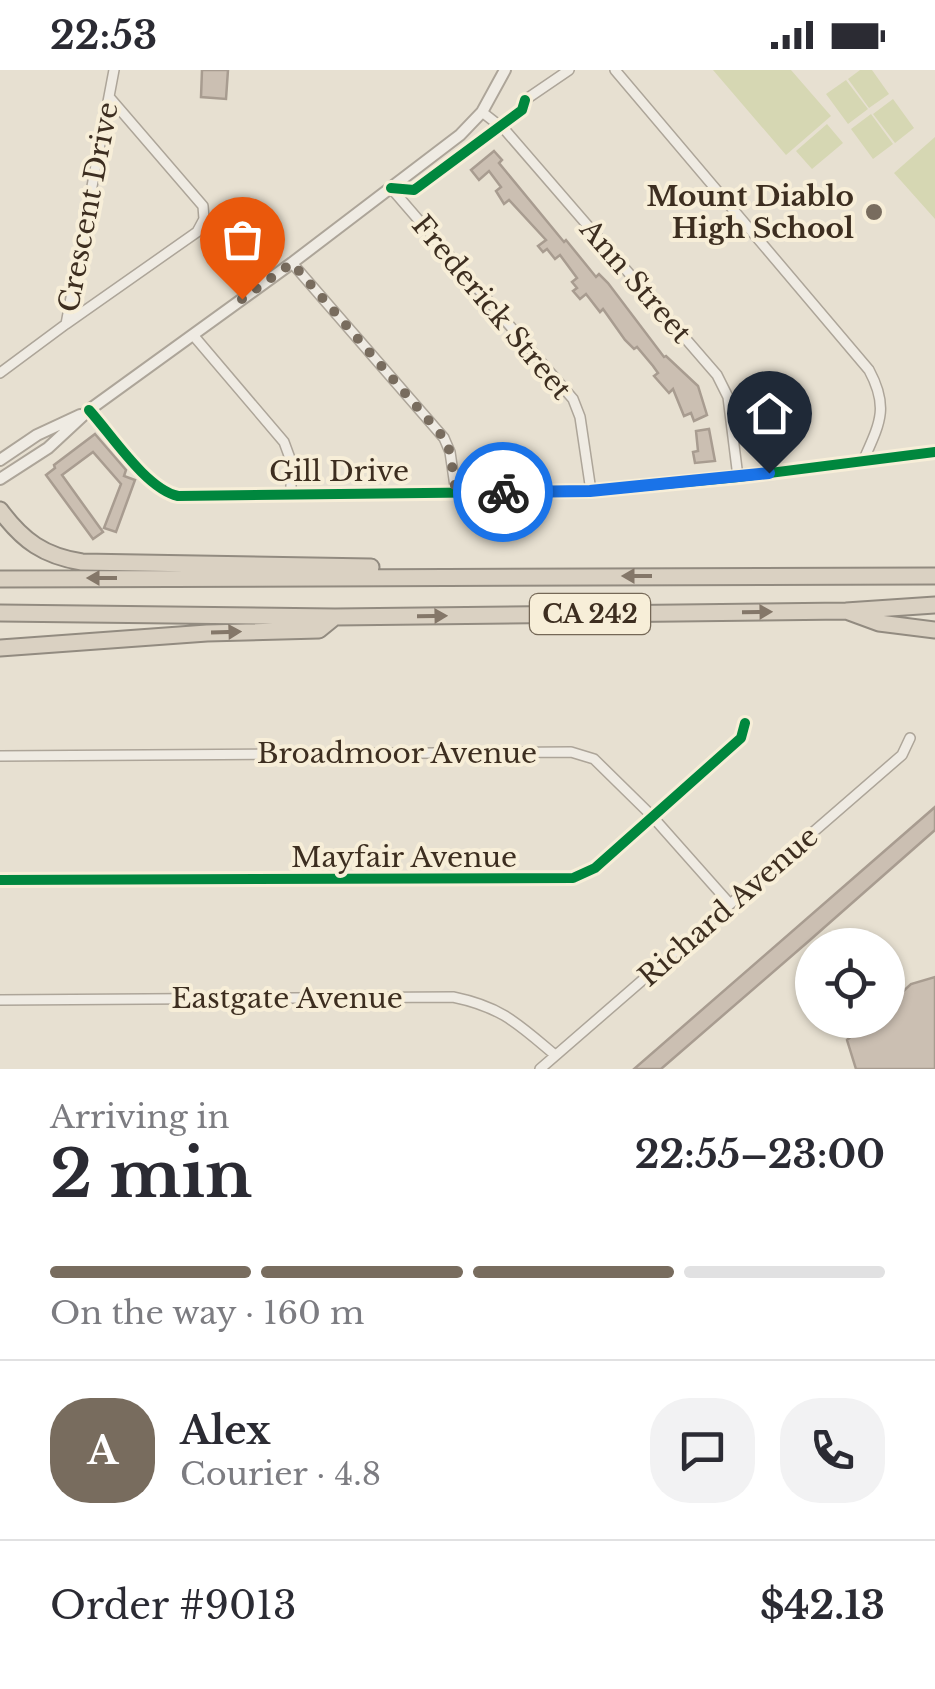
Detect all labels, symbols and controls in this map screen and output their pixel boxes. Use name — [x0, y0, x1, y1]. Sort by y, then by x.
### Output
text: 22:53 — [50, 12, 157, 59]
street label: Crescent Drive — [51, 99, 126, 315]
place label: Mount Diablo High School — [647, 179, 854, 246]
pin — [200, 197, 285, 300]
marker: Mount Diablo High School — [863, 201, 885, 223]
street label: Frederick Street — [404, 208, 579, 407]
icon: bag — [215, 212, 270, 267]
street label: Ann Street — [572, 212, 699, 351]
pin — [727, 371, 812, 474]
icon: home — [742, 386, 797, 441]
courier — [453, 442, 553, 542]
street label: Gill Drive — [269, 454, 409, 489]
icon: bike — [476, 465, 531, 520]
one-way arrow — [621, 568, 653, 584]
one-way arrow — [85, 570, 117, 586]
road number: CA 242 — [530, 594, 650, 634]
one-way arrow — [742, 604, 774, 620]
one-way arrow — [417, 608, 449, 624]
one-way arrow — [211, 624, 243, 640]
street label: Broadmoor Avenue — [257, 736, 537, 771]
street label: Richard Avenue — [631, 819, 825, 994]
street label: Mayfair Avenue — [291, 840, 517, 875]
map controls — [795, 928, 905, 1038]
button: locate — [795, 928, 905, 1038]
street label: Eastgate Avenue — [171, 981, 403, 1016]
text: Arriving in — [50, 1097, 229, 1137]
text: 22:55–23:00 — [635, 1131, 885, 1178]
text: 2 min — [50, 1134, 252, 1215]
text: On the way · 160 m — [50, 1293, 364, 1333]
button: chat — [650, 1398, 755, 1503]
button: phone — [780, 1398, 885, 1503]
text: Alex — [180, 1407, 271, 1454]
text: A — [87, 1427, 118, 1474]
text: Courier · 4.8 — [180, 1454, 381, 1494]
text: Order #9013 — [50, 1582, 296, 1629]
text: $42.13 — [760, 1582, 885, 1629]

